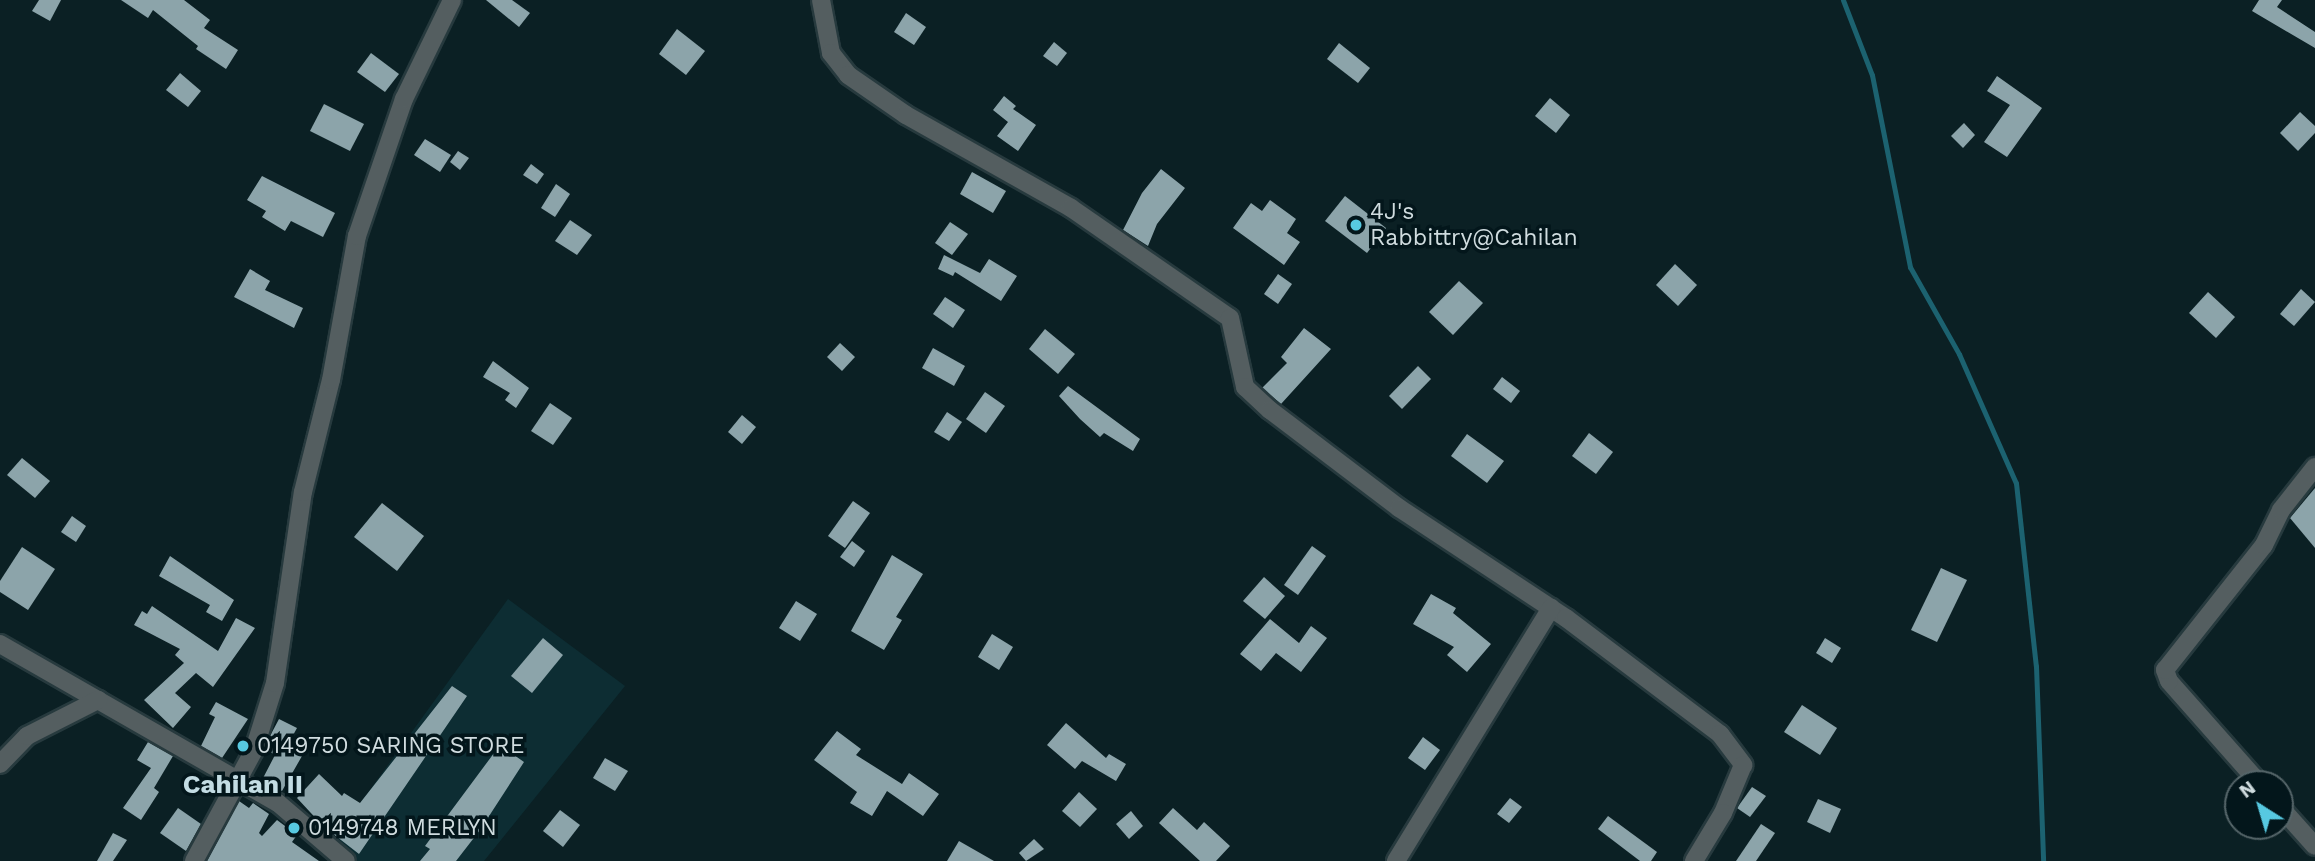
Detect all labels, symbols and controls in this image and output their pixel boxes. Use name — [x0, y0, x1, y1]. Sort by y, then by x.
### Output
place label: 4J's Rabbittry@Cahilan — [1370, 198, 1578, 252]
marker: 4J's Rabbittry@Cahilan — [1348, 217, 1364, 233]
place label: 0149750 SARING STORE — [257, 732, 524, 760]
marker: 0149750 SARING STORE — [235, 738, 251, 754]
district label: Cahilan II — [183, 769, 303, 801]
north arrow — [2224, 770, 2294, 840]
text: N — [2235, 776, 2260, 803]
place label: 0149748 MERLYN — [308, 814, 497, 842]
marker: 0149748 MERLYN — [286, 820, 302, 836]

